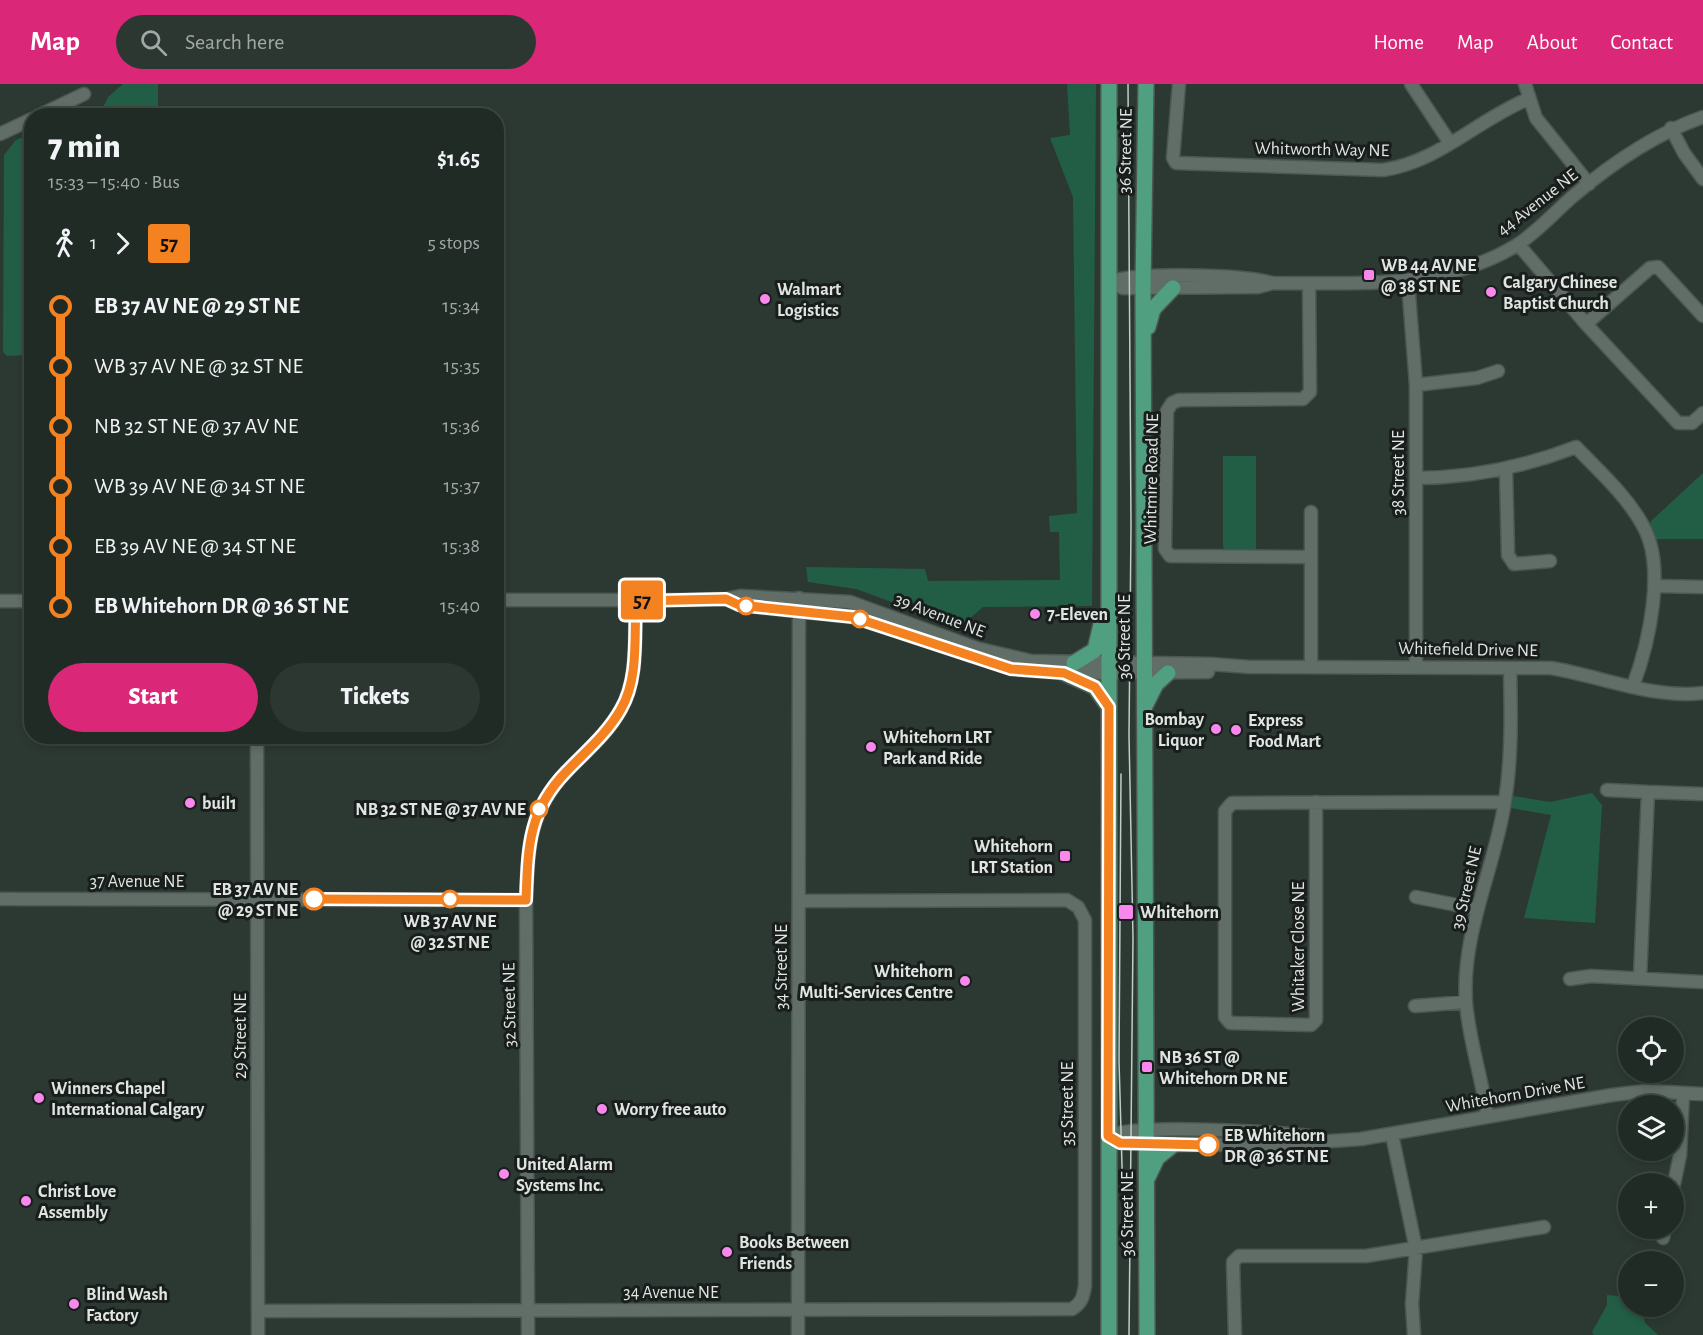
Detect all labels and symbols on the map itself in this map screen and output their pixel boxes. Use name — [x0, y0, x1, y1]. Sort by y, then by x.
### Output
street label: 36 Street NE — [1116, 108, 1136, 194]
street label: Whitworth Way NE — [1255, 140, 1390, 160]
street label: 44 Avenue NE — [1494, 166, 1582, 240]
place label: WB 44 AV NE @ 38 ST NE — [1381, 257, 1476, 296]
marker: WB 44 AV NE @ 38 ST NE — [1362, 268, 1376, 282]
place label: Calgary Chinese Baptist Church — [1503, 274, 1617, 313]
place label: Walmart Logistics — [777, 281, 841, 320]
marker: Calgary Chinese Baptist Church — [1484, 285, 1498, 299]
marker: Walmart Logistics — [758, 292, 772, 306]
street label: Whitmire Road NE — [1142, 413, 1162, 545]
street label: 38 Street NE — [1390, 430, 1408, 516]
line badge: 57 — [615, 580, 669, 620]
street label: 39 Avenue NE — [892, 590, 988, 642]
street label: 36 Street NE — [1116, 594, 1134, 680]
unlabelled marker — [737, 597, 755, 615]
place label: 7-Eleven — [1047, 606, 1108, 624]
marker: 7-Eleven — [1028, 607, 1042, 621]
unlabelled marker — [851, 610, 869, 628]
street label: Whitefield Drive NE — [1398, 640, 1538, 660]
place label: Bombay Liquor — [1144, 711, 1205, 750]
place label: Express Food Mart — [1248, 712, 1321, 751]
marker: Bombay Liquor — [1209, 722, 1223, 736]
marker: Express Food Mart — [1229, 723, 1243, 737]
place label: Whitehorn LRT Park and Ride — [883, 729, 992, 768]
marker: Whitehorn LRT Park and Ride — [864, 740, 878, 754]
place label: buil1 — [202, 795, 237, 813]
marker: buil1 — [183, 796, 197, 810]
marker: NB 32 ST NE @ 37 AV NE — [530, 800, 548, 818]
place label: NB 32 ST NE @ 37 AV NE — [355, 801, 526, 819]
place label: Whitehorn LRT Station — [970, 838, 1053, 877]
street label: 39 Street NE — [1449, 844, 1485, 932]
marker: Whitehorn LRT Station — [1058, 849, 1072, 863]
street label: 37 Avenue NE — [90, 873, 184, 891]
place label: EB 37 AV NE @ 29 ST NE — [212, 881, 298, 920]
street label: Whitaker Close NE — [1290, 882, 1308, 1012]
marker: EB 37 AV NE @ 29 ST NE — [303, 888, 325, 910]
marker: WB 37 AV NE @ 32 ST NE — [441, 890, 459, 908]
marker: Whitehorn — [1117, 903, 1135, 921]
place label: Whitehorn — [1140, 904, 1219, 922]
place label: WB 37 AV NE @ 32 ST NE — [404, 913, 496, 952]
street label: 34 Street NE — [773, 924, 791, 1010]
street label: 32 Street NE — [500, 962, 520, 1048]
place label: Whitehorn Multi-Services Centre — [799, 963, 953, 1002]
marker: Whitehorn Multi-Services Centre — [958, 974, 972, 988]
street label: 29 Street NE — [232, 993, 250, 1079]
place label: NB 36 ST @ Whitehorn DR NE — [1159, 1049, 1288, 1088]
marker: NB 36 ST @ Whitehorn DR NE — [1140, 1060, 1154, 1074]
street label: 35 Street NE — [1059, 1062, 1077, 1146]
street label: Whitehorn Drive NE — [1444, 1074, 1586, 1116]
place label: Winners Chapel International Calgary — [51, 1080, 205, 1119]
marker: Winners Chapel International Calgary — [32, 1091, 46, 1105]
place label: Worry free auto — [614, 1101, 726, 1119]
marker: Worry free auto — [595, 1102, 609, 1116]
place label: EB Whitehorn DR @ 36 ST NE — [1224, 1127, 1328, 1166]
marker: EB Whitehorn DR @ 36 ST NE — [1197, 1134, 1219, 1156]
place label: United Alarm Systems Inc. — [516, 1156, 613, 1195]
marker: United Alarm Systems Inc. — [497, 1167, 511, 1181]
street label: 36 Street NE — [1119, 1171, 1137, 1257]
place label: Christ Love Assembly — [38, 1183, 116, 1222]
marker: Christ Love Assembly — [19, 1194, 33, 1208]
place label: Books Between Friends — [739, 1234, 849, 1273]
marker: Books Between Friends — [720, 1245, 734, 1259]
street label: 34 Avenue NE — [623, 1284, 719, 1302]
place label: Blind Wash Factory — [86, 1286, 168, 1325]
marker: Blind Wash Factory — [67, 1297, 81, 1311]

